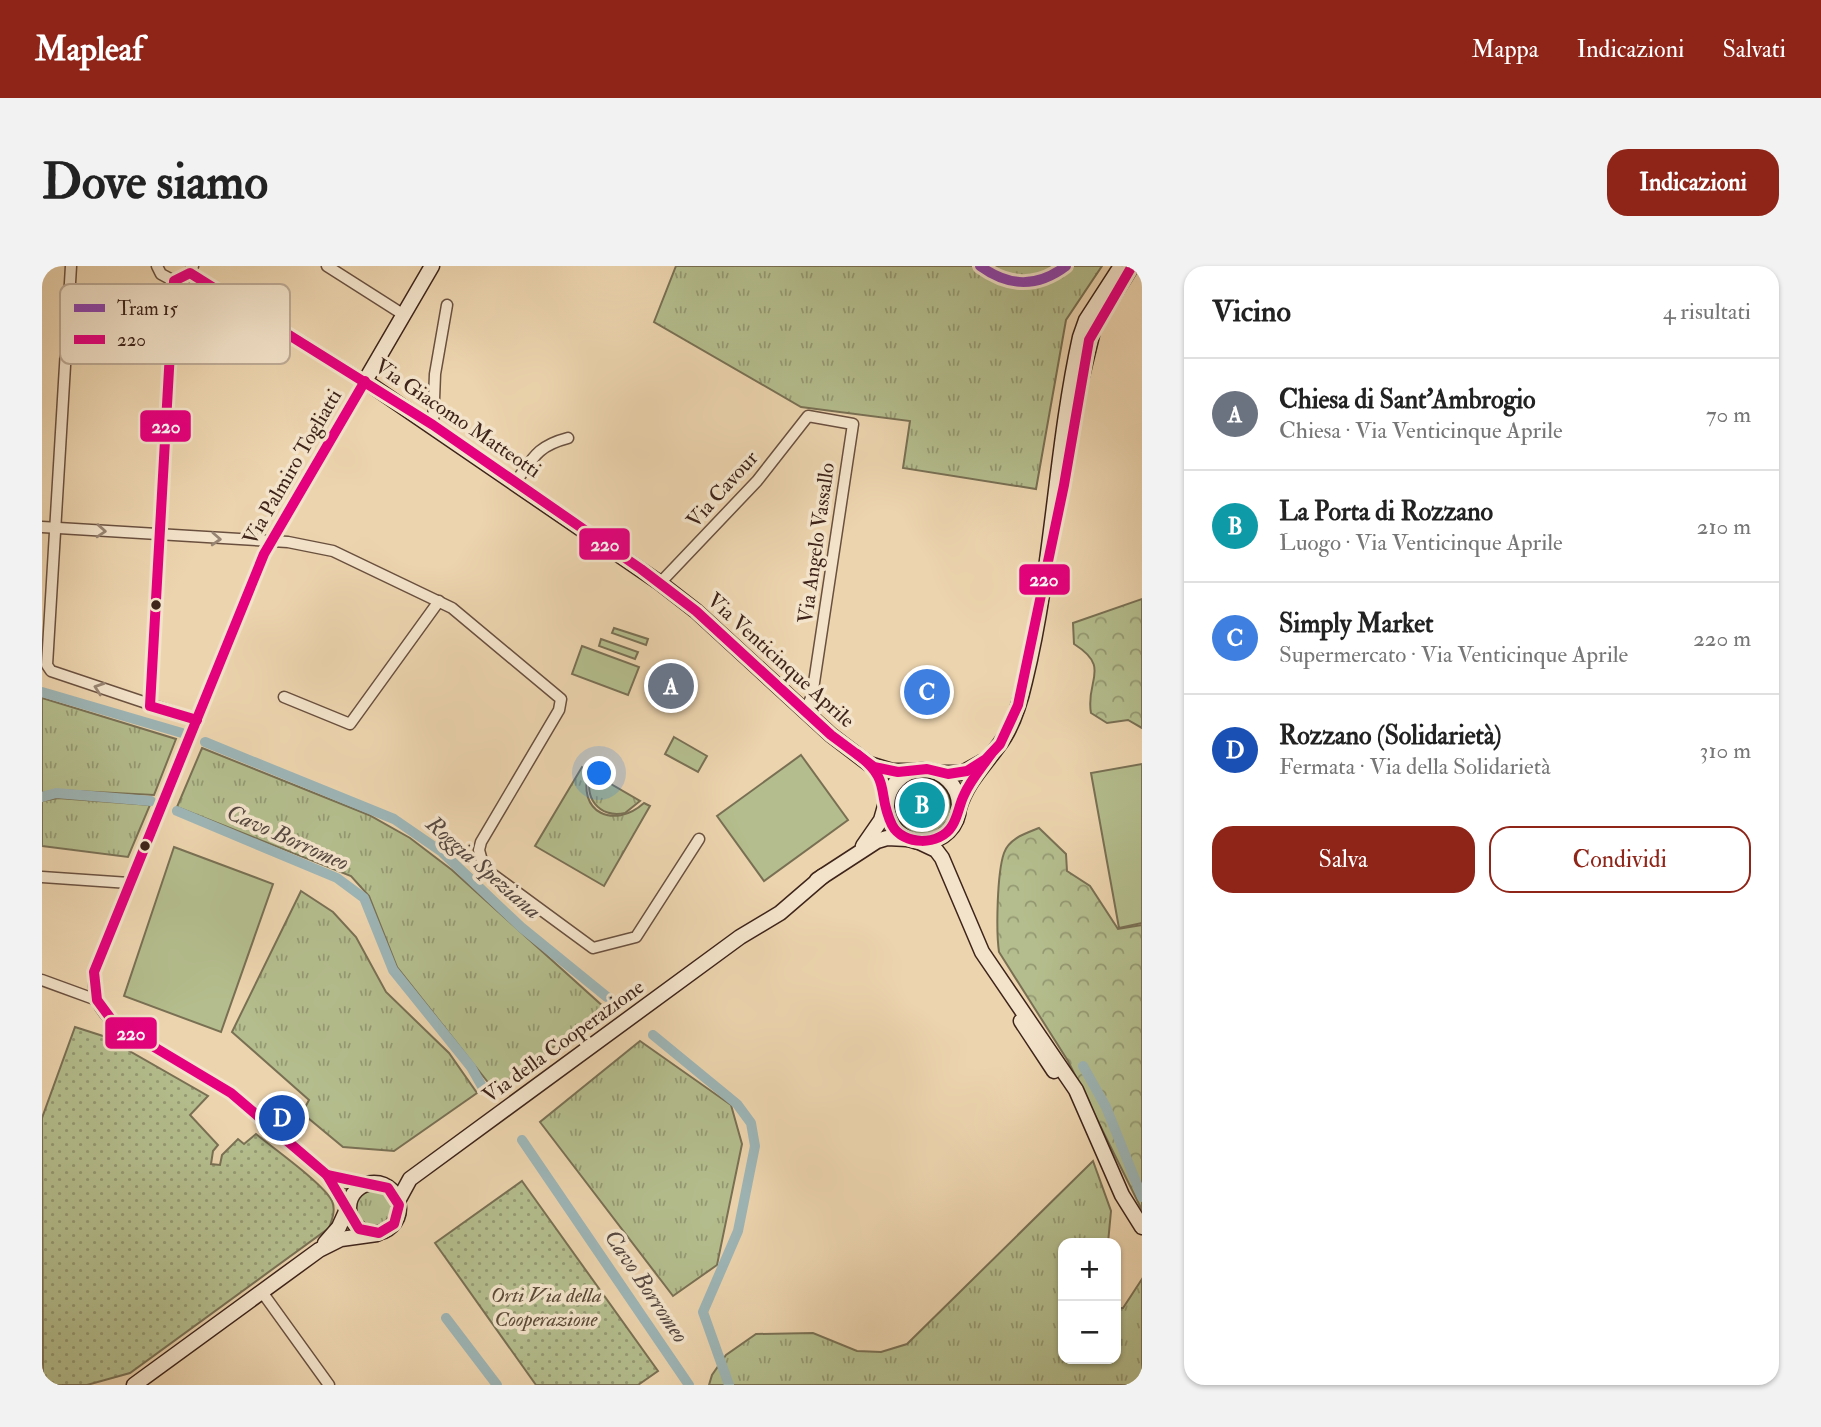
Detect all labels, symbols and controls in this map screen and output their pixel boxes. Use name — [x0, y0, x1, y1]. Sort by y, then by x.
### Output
text: Mapleaf — [35, 29, 143, 70]
text: Mappa — [1472, 34, 1539, 65]
text: Indicazioni — [1577, 34, 1684, 65]
text: Salvati — [1722, 34, 1786, 65]
button: Indicazioni — [1607, 149, 1779, 216]
text: Dove siamo — [42, 152, 268, 213]
legend — [60, 284, 290, 364]
text: Vicino — [1212, 293, 1291, 330]
text: Tram 15 — [117, 297, 178, 321]
text: 4 risultati — [1663, 297, 1751, 326]
text: 220 — [117, 328, 146, 352]
street label: Via Giacomo Matteotti — [369, 353, 546, 484]
street label: Via Palmiro Togliatti — [237, 384, 348, 550]
text: Chiesa di Sant'Ambrogio — [1279, 384, 1536, 416]
text: A — [1228, 400, 1242, 429]
text: 70 m — [1706, 400, 1751, 429]
line badge: 220 — [139, 409, 192, 443]
text: 220 — [151, 415, 181, 439]
text: Chiesa · Via Venticinque Aprile — [1279, 416, 1563, 445]
street label: Via Cavour — [681, 445, 764, 534]
street label: Via Angelo Vassallo — [792, 461, 841, 625]
text: La Porta di Rozzano — [1279, 496, 1493, 528]
text: B — [1227, 512, 1243, 541]
text: 210 m — [1697, 512, 1751, 541]
one-way arrow — [96, 523, 107, 538]
line badge: 220 — [578, 527, 631, 561]
text: Luogo · Via Venticinque Aprile — [1279, 528, 1563, 557]
one-way arrow — [211, 531, 222, 546]
text: 220 — [590, 533, 620, 557]
line badge: 220 — [1018, 563, 1071, 596]
text: 220 — [1029, 568, 1059, 592]
street label: Via Venticinque Aprile — [701, 587, 860, 734]
unlabelled marker — [149, 598, 163, 612]
text: Simply Market — [1279, 608, 1433, 640]
text: C — [1227, 624, 1243, 653]
text: 220 m — [1693, 624, 1751, 653]
text: Supermercato · Via Venticinque Aprile — [1279, 640, 1628, 669]
pin: A — [648, 660, 694, 712]
pin: C — [904, 666, 950, 718]
one-way arrow — [94, 682, 106, 696]
text: Rozzano (Solidarietà) — [1279, 720, 1501, 752]
text: D — [1226, 736, 1244, 765]
text: 310 m — [1700, 736, 1751, 765]
text: Fermata · Via della Solidarietà — [1279, 752, 1551, 781]
your location — [582, 756, 616, 790]
pin: B — [899, 779, 945, 831]
water label: Cavo Borromeo — [222, 798, 353, 877]
water label: Roggia Speziana — [419, 809, 548, 926]
button: Salva — [1212, 826, 1475, 893]
button: Condividi — [1489, 826, 1751, 893]
unlabelled marker — [138, 839, 152, 853]
street label: Via della Cooperazione — [477, 974, 650, 1109]
line badge: 220 — [104, 1016, 158, 1050]
text: 220 — [116, 1022, 146, 1046]
pin: D — [259, 1092, 305, 1144]
water label: Cavo Borromeo — [598, 1224, 695, 1349]
map controls — [1058, 1238, 1121, 1364]
button: + — [1058, 1238, 1121, 1301]
park label: Orti Via della Cooperazione — [490, 1282, 602, 1333]
button: − — [1058, 1301, 1121, 1364]

